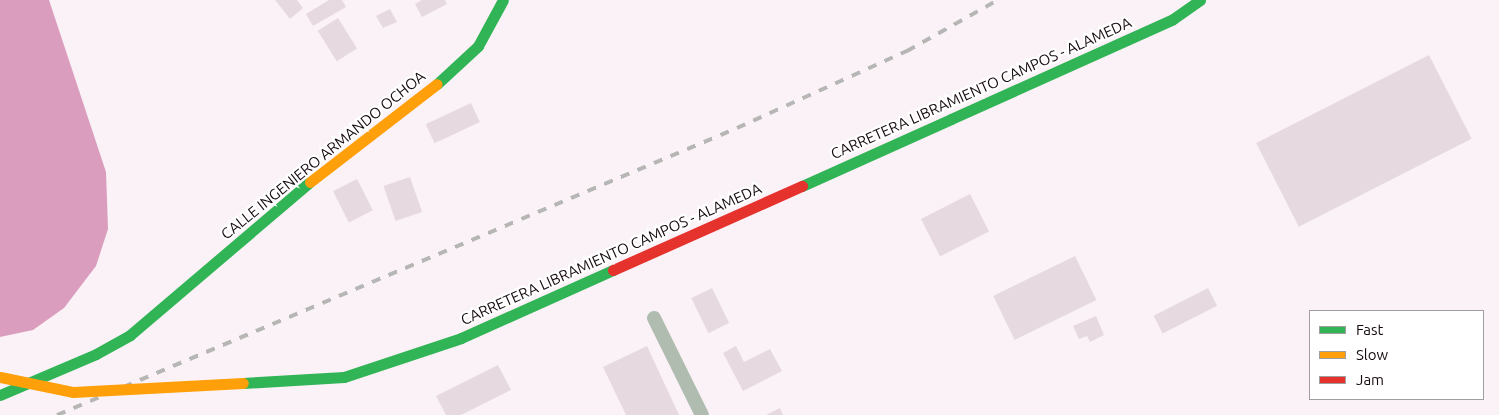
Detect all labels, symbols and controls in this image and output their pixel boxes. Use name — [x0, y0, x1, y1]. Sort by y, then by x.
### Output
street label: CARRETERA LIBRAMIENTO CAMPOS - ALAMEDA — [828, 13, 1134, 163]
street label: CALLE INGENIERO ARMANDO OCHOA — [217, 67, 429, 243]
street label: CARRETERA LIBRAMIENTO CAMPOS - ALAMEDA — [458, 179, 764, 329]
legend — [1309, 310, 1484, 400]
text: Fast — [1356, 321, 1383, 338]
text: Slow — [1356, 346, 1388, 363]
text: Jam — [1356, 371, 1384, 388]

